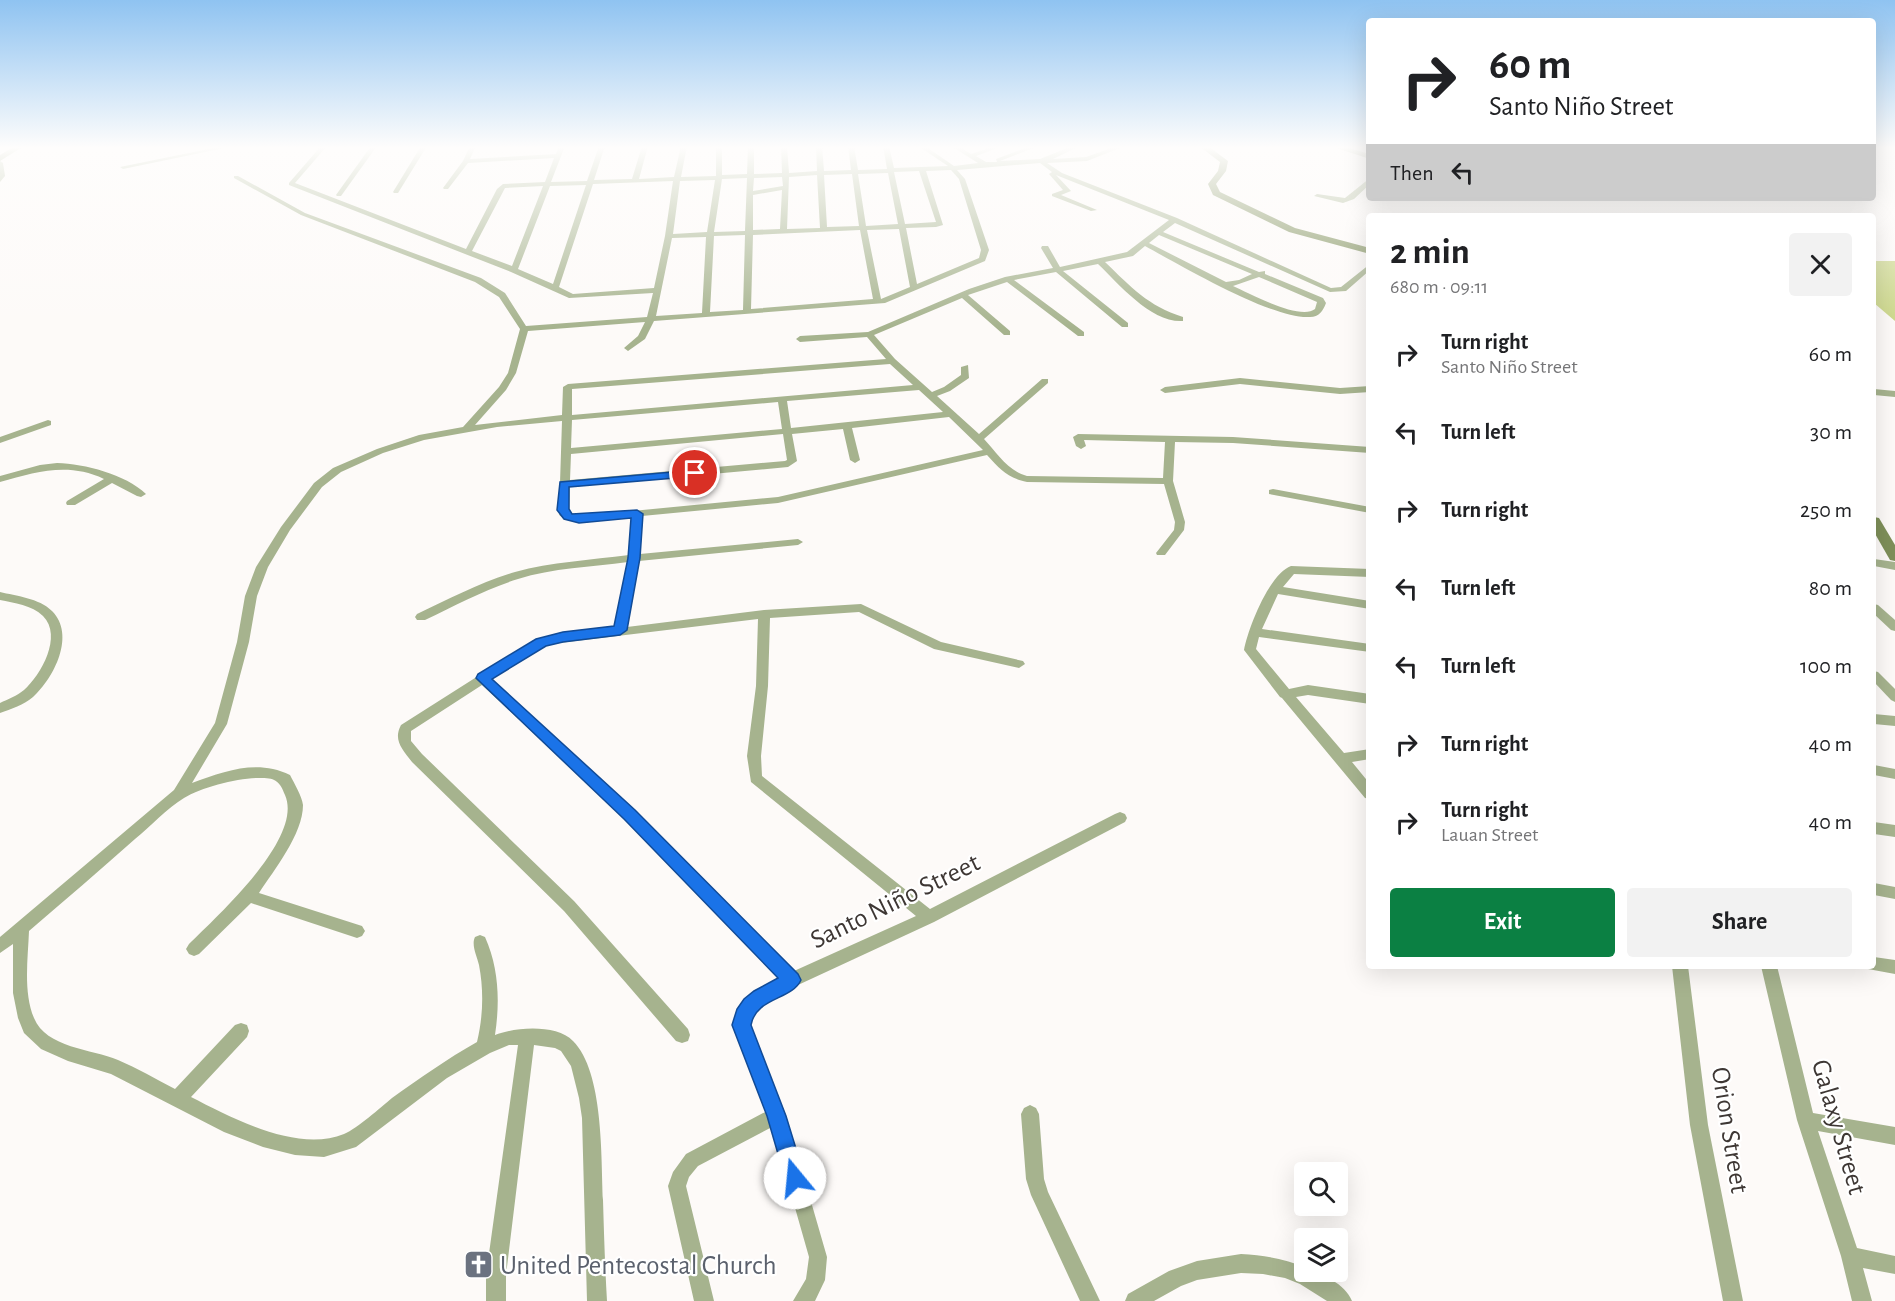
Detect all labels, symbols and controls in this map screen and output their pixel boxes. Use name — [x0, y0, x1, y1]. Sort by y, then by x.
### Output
icon: right — [1390, 42, 1468, 120]
text: 60 m — [1489, 44, 1571, 86]
text: Santo Niño Street — [1489, 93, 1673, 120]
icon: left — [1446, 156, 1479, 189]
text: Then — [1390, 162, 1434, 184]
button: close — [1789, 233, 1852, 296]
text: 2 min — [1390, 234, 1470, 270]
text: 680 m · 09:11 — [1390, 277, 1488, 297]
text: Turn right — [1441, 331, 1528, 353]
icon: right — [1390, 338, 1423, 371]
text: 60 m — [1809, 343, 1852, 365]
text: Santo Niño Street — [1441, 357, 1578, 377]
icon: left — [1390, 416, 1423, 449]
text: Turn left — [1441, 421, 1515, 443]
text: 30 m — [1810, 421, 1852, 443]
pin — [669, 447, 720, 498]
icon: arrive — [678, 456, 711, 489]
icon: right — [1390, 494, 1423, 527]
text: Turn right — [1441, 499, 1528, 521]
text: 250 m — [1800, 499, 1852, 521]
icon: left — [1390, 572, 1423, 605]
text: Turn left — [1441, 577, 1515, 599]
text: 80 m — [1809, 577, 1852, 599]
icon: left — [1390, 650, 1423, 683]
text: Turn left — [1441, 655, 1515, 677]
text: 100 m — [1800, 655, 1852, 677]
icon: right — [1390, 728, 1423, 761]
text: Turn right — [1441, 733, 1528, 755]
text: 40 m — [1809, 733, 1852, 755]
text: Turn right — [1441, 799, 1528, 821]
icon: right — [1390, 806, 1423, 839]
text: 40 m — [1809, 811, 1852, 833]
text: Lauan Street — [1441, 825, 1539, 845]
street label: Santo Niño Street — [806, 848, 984, 954]
button: Exit — [1390, 888, 1615, 957]
button: Share — [1627, 888, 1852, 957]
street label: Galaxy Street — [1806, 1057, 1871, 1198]
street label: Orion Street — [1707, 1065, 1753, 1195]
position arrow — [763, 1146, 827, 1210]
map controls — [1294, 1162, 1348, 1282]
button: search — [1294, 1162, 1348, 1216]
button: layers — [1294, 1228, 1348, 1282]
church icon: United Pentecostal Church — [463, 1249, 495, 1281]
place label: United Pentecostal Church — [500, 1252, 776, 1279]

